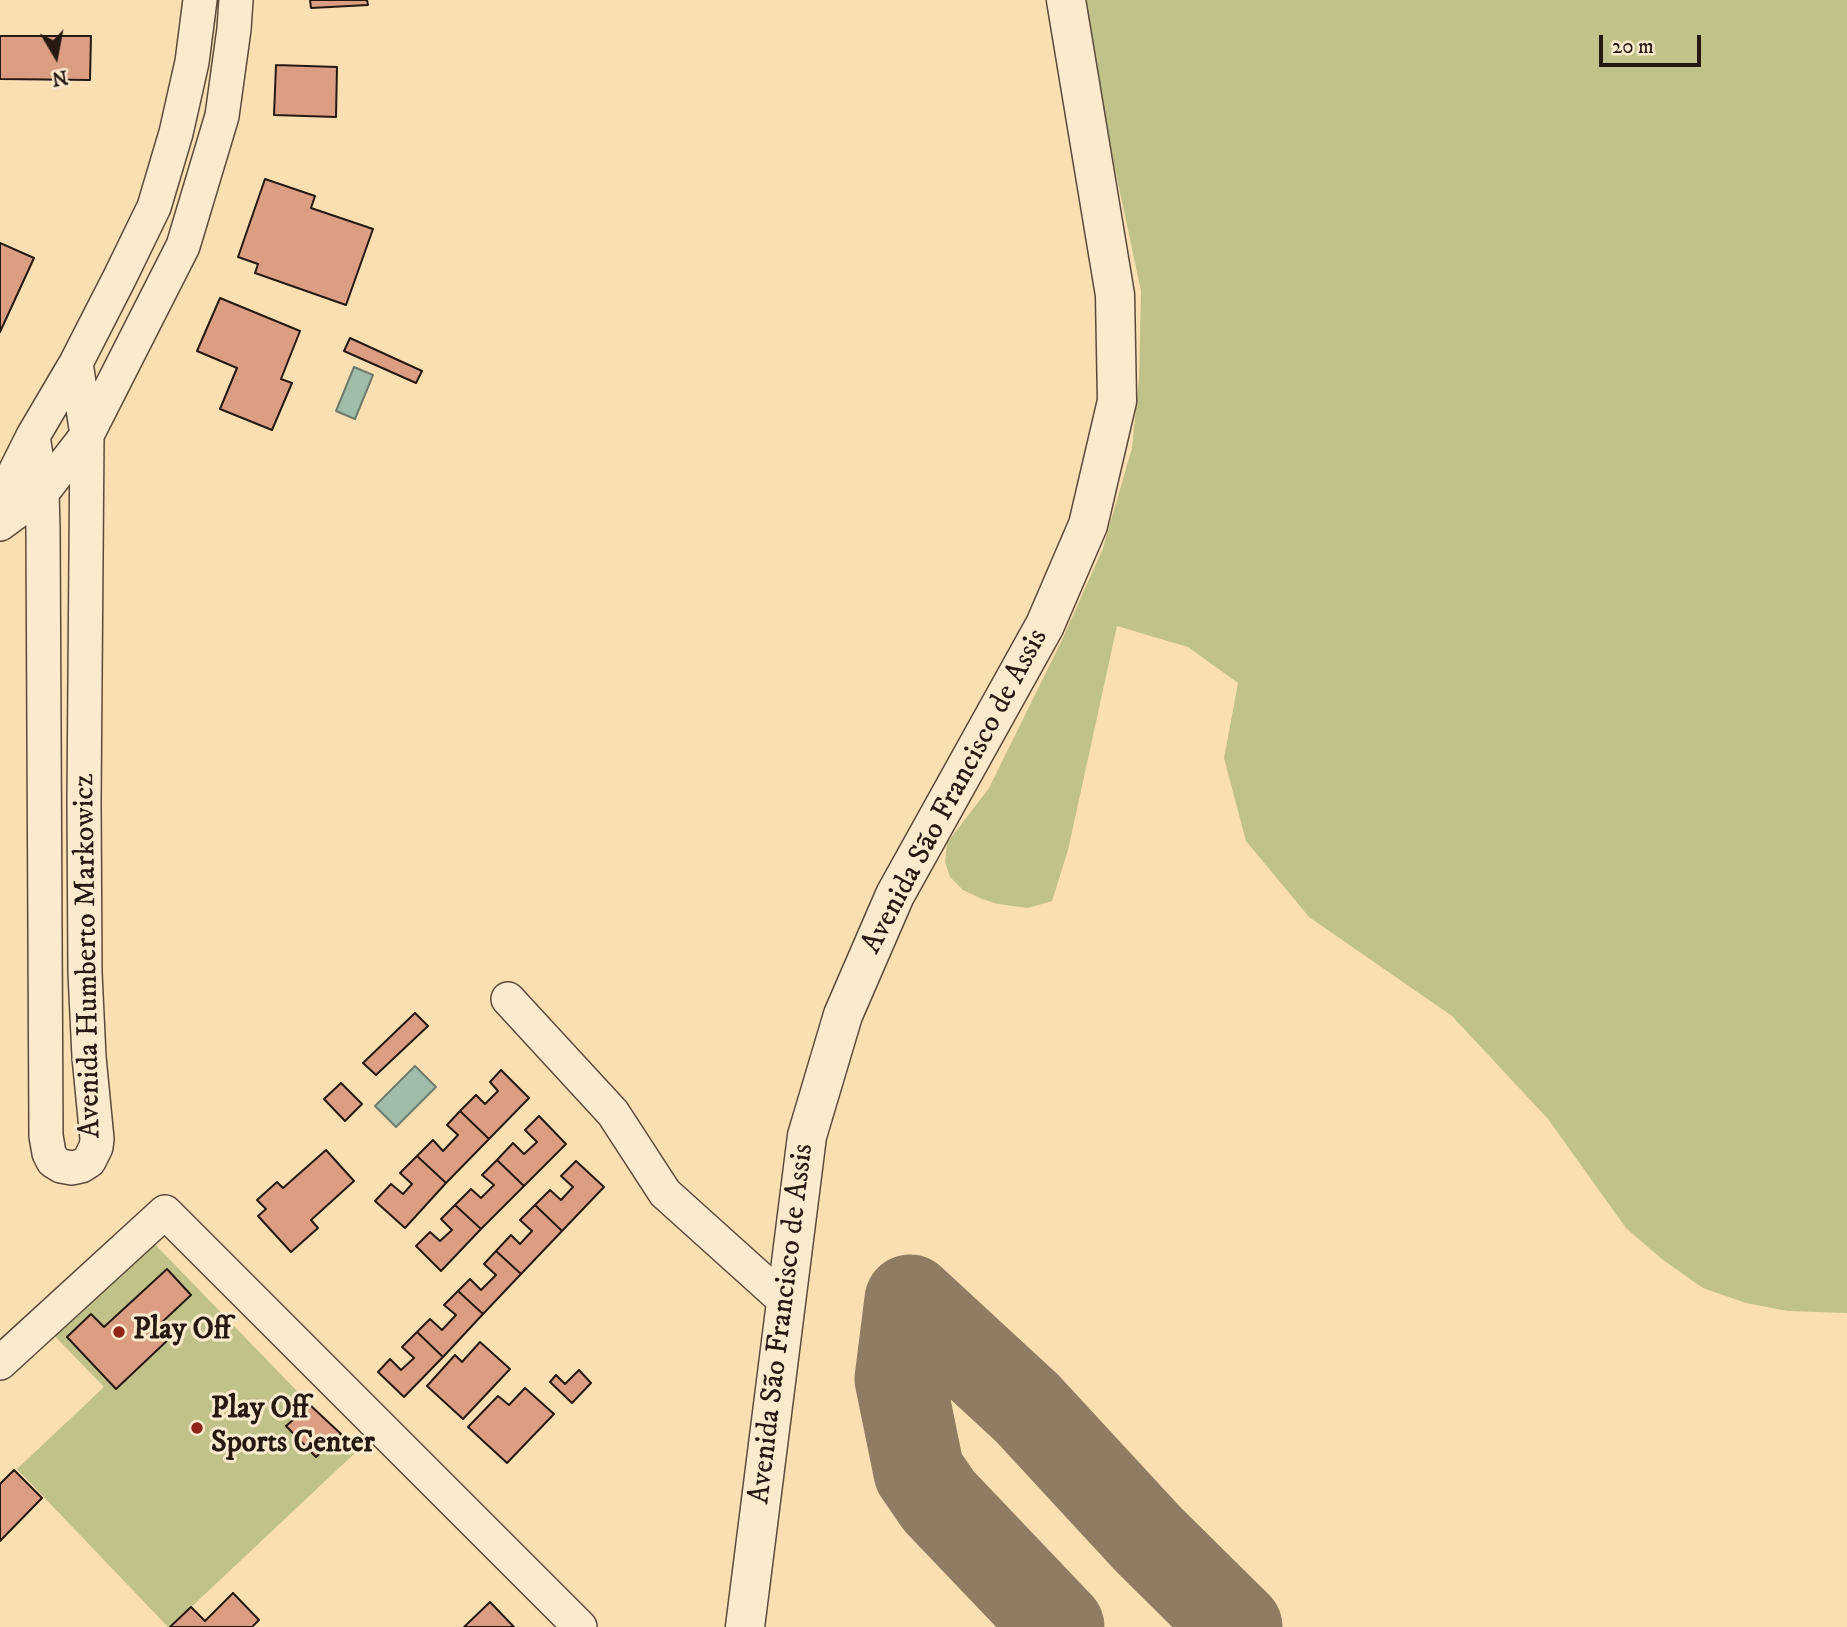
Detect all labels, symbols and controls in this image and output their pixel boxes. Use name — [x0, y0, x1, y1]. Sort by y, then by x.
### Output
north arrow — [21, 21, 91, 91]
scale bar — [1602, 21, 1703, 65]
text: 20 m — [1612, 34, 1654, 60]
text: N — [50, 64, 69, 90]
street label: Avenida São Francisco de Assis — [855, 623, 1057, 961]
street label: Avenida Humberto Markowicz — [68, 773, 110, 1139]
street label: Avenida São Francisco de Assis — [743, 1142, 823, 1506]
place label: Play Off — [133, 1314, 231, 1350]
marker: Play Off — [111, 1324, 127, 1340]
place label: Play Off Sports Center — [211, 1393, 375, 1464]
marker: Play Off Sports Center — [189, 1420, 205, 1436]

